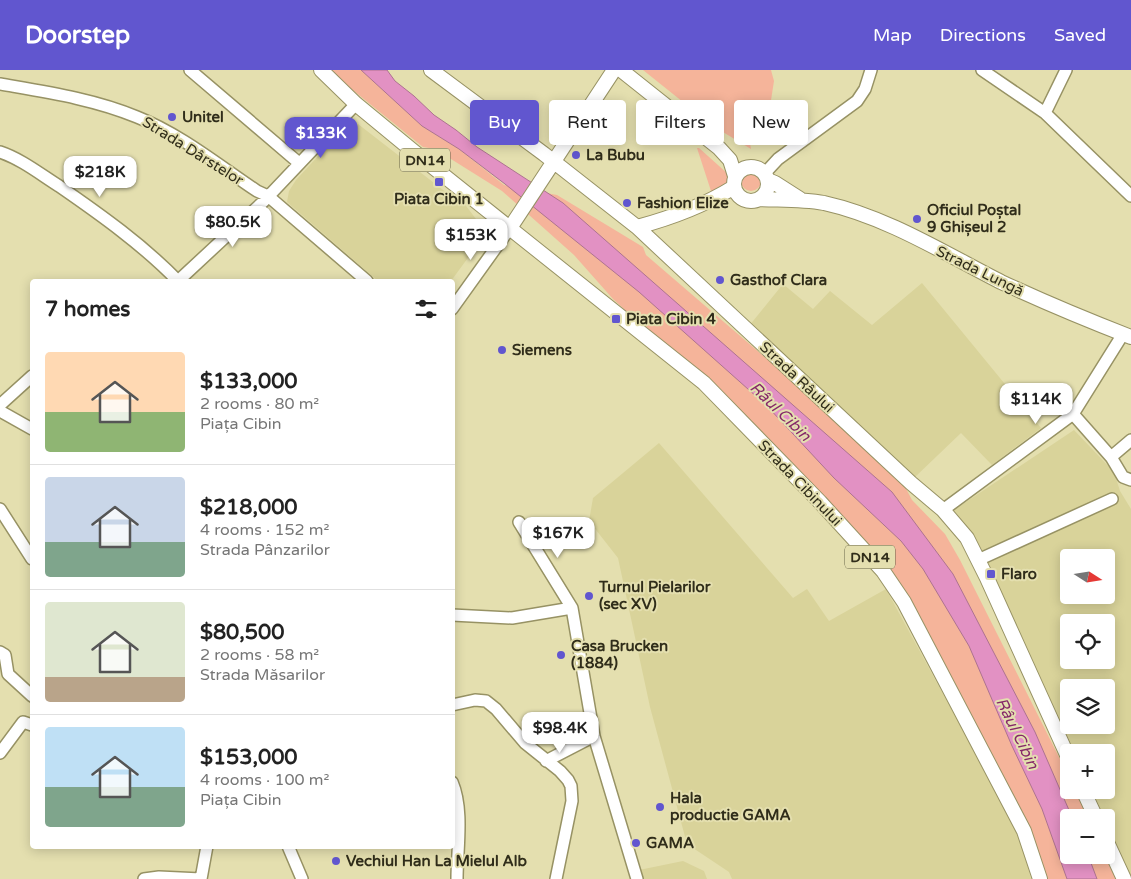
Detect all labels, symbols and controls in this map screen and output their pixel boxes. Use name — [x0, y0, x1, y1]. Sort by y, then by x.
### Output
text: Doorstep — [25, 21, 130, 50]
text: Map — [873, 24, 912, 46]
text: Directions — [940, 24, 1026, 46]
text: Saved — [1054, 24, 1106, 46]
chip: Buy — [470, 100, 539, 145]
chip: Rent — [549, 100, 626, 145]
chip: Filters — [636, 100, 724, 145]
chip: New — [734, 100, 808, 145]
place label: Unitel — [182, 108, 224, 126]
marker: Unitel — [166, 111, 178, 123]
street label: Strada Dârstelor — [139, 113, 247, 189]
pin: $133K — [286, 116, 356, 159]
text: $133K — [296, 123, 346, 143]
place label: La Bubu — [586, 146, 645, 164]
road number: DN14 — [400, 148, 450, 172]
marker: La Bubu — [570, 149, 582, 161]
pin: $218K — [65, 156, 135, 198]
text: $218K — [75, 162, 125, 182]
marker: Piata Cibin 1 — [433, 176, 445, 188]
place label: Piata Cibin 1 — [394, 190, 484, 208]
place label: Fashion Elize — [637, 194, 729, 212]
marker: Fashion Elize — [621, 197, 633, 209]
place label: Oficiul Poștal 9 Ghișeul 2 — [927, 201, 1021, 237]
pin: $80.5K — [192, 206, 274, 248]
text: $80.5K — [206, 212, 260, 232]
marker: Oficiul Poștal 9 Ghișeul 2 — [911, 213, 923, 225]
pin: $153K — [436, 218, 506, 261]
text: $153K — [446, 225, 496, 245]
street label: Strada Lungă — [933, 242, 1027, 300]
place label: Gasthof Clara — [730, 271, 827, 289]
marker: Gasthof Clara — [714, 274, 726, 286]
icon: filters — [412, 295, 440, 323]
text: 7 homes — [45, 297, 130, 322]
place label: Piata Cibin 4 — [626, 310, 716, 328]
marker: Piata Cibin 4 — [610, 313, 622, 325]
street label: Strada Râului — [756, 338, 838, 416]
place label: Siemens — [512, 341, 572, 359]
marker: Siemens — [496, 344, 508, 356]
text: $133,000 — [200, 369, 298, 394]
icon: home — [85, 372, 145, 432]
water label: Râul Cibin — [746, 378, 816, 447]
pin: $114K — [1001, 382, 1071, 425]
text: $114K — [1011, 389, 1061, 409]
text: 2 rooms · 80 m² — [200, 394, 319, 414]
text: Piața Cibin — [200, 414, 282, 434]
street label: Strada Cibinului — [754, 436, 846, 530]
text: $218,000 — [200, 495, 298, 520]
icon: home — [85, 497, 145, 557]
pin: $167K — [523, 516, 593, 559]
text: 4 rooms · 152 m² — [200, 520, 329, 540]
text: $167K — [533, 523, 583, 543]
text: Strada Pânzarilor — [200, 540, 330, 560]
road number: DN14 — [845, 546, 895, 568]
north arrow — [1060, 549, 1115, 604]
map controls — [1060, 549, 1115, 864]
place label: Flaro — [1001, 565, 1037, 583]
marker: Flaro — [985, 568, 997, 580]
place label: Turnul Pielarilor (sec XV) — [598, 578, 711, 613]
marker: Turnul Pielarilor (sec XV) — [583, 590, 595, 602]
button: locate — [1060, 614, 1115, 669]
text: $80,500 — [200, 620, 284, 645]
icon: home — [85, 622, 145, 682]
place label: Casa Brucken (1884) — [571, 637, 668, 672]
text: 2 rooms · 58 m² — [200, 645, 319, 665]
marker: Casa Brucken (1884) — [555, 649, 567, 661]
text: Strada Măsarilor — [200, 665, 325, 685]
button: layers — [1060, 679, 1115, 734]
water label: Râul Cibin — [991, 694, 1044, 774]
pin: $98.4K — [519, 712, 601, 754]
text: $98.4K — [533, 718, 587, 738]
button: + — [1060, 744, 1115, 799]
text: $153,000 — [200, 745, 298, 770]
icon: home — [85, 747, 145, 807]
text: 4 rooms · 100 m² — [200, 770, 329, 790]
place label: Hala productie GAMA — [670, 789, 791, 825]
text: Piața Cibin — [200, 790, 282, 810]
marker: Hala productie GAMA — [654, 801, 666, 813]
button: − — [1060, 809, 1115, 864]
place label: GAMA — [646, 834, 694, 852]
marker: GAMA — [630, 837, 642, 849]
place label: Vechiul Han La Mielul Alb — [346, 852, 527, 870]
marker: Vechiul Han La Mielul Alb — [330, 855, 342, 867]

